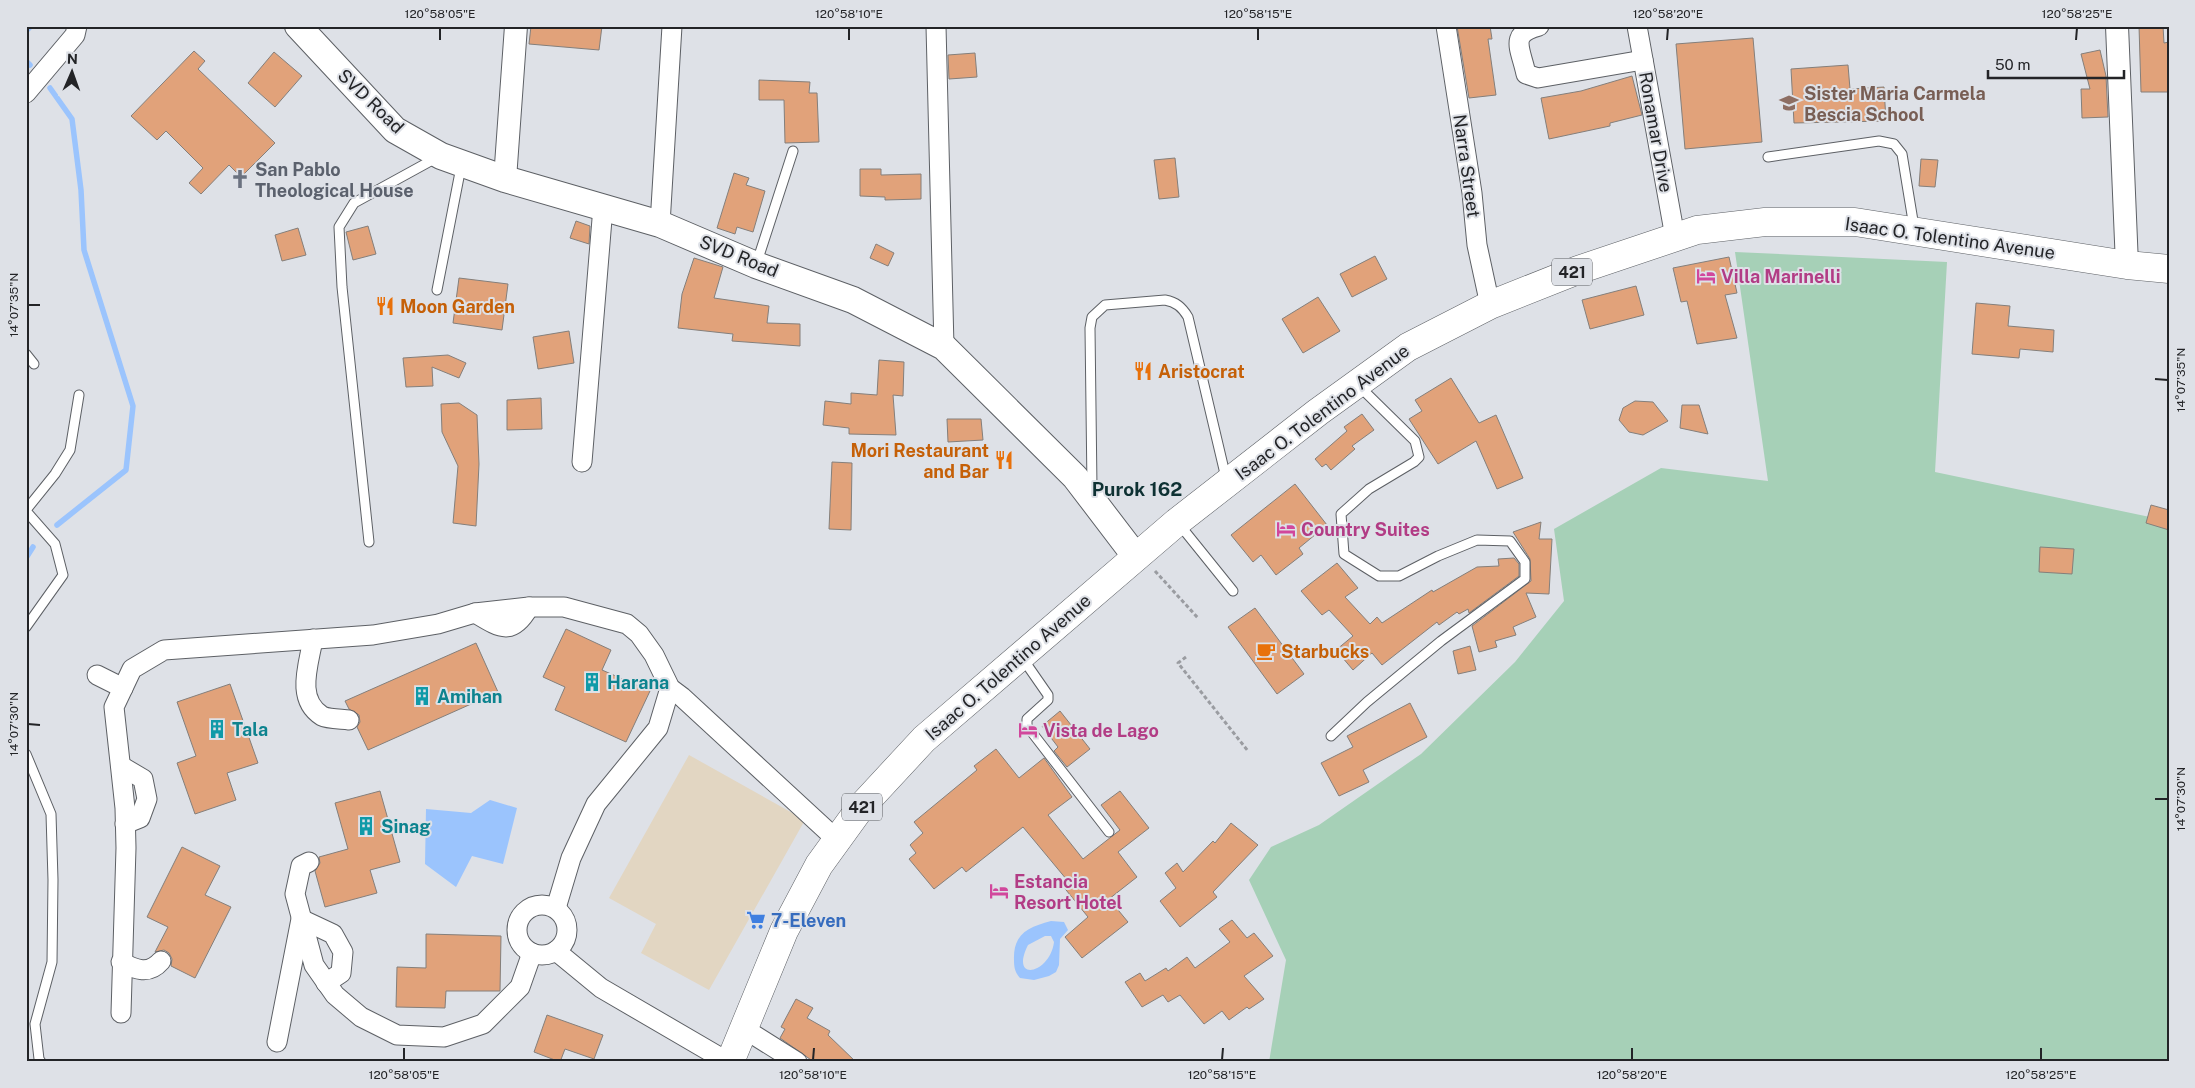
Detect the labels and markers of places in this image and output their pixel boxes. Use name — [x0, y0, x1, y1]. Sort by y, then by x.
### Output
place label: Sister Maria Carmela Bescia School — [1804, 83, 1986, 125]
school or university icon: Sister Maria Carmela Bescia School — [1778, 92, 1800, 114]
place label: San Pablo Theological House — [255, 159, 414, 201]
church icon: San Pablo Theological House — [229, 168, 251, 190]
hotel icon: Villa Marinelli — [1695, 265, 1717, 287]
place label: Villa Marinelli — [1721, 266, 1841, 287]
restaurant icon: Moon Garden — [374, 295, 396, 317]
place label: Moon Garden — [400, 296, 515, 317]
restaurant icon: Aristocrat — [1132, 360, 1154, 382]
place label: Aristocrat — [1158, 361, 1245, 382]
place label: Mori Restaurant and Bar — [850, 440, 990, 482]
restaurant icon: Mori Restaurant and Bar — [993, 449, 1015, 471]
hotel icon: Country Suites — [1275, 518, 1297, 540]
place label: Country Suites — [1301, 519, 1430, 540]
cafe icon: Starbucks — [1255, 640, 1277, 662]
place label: Starbucks — [1281, 641, 1369, 662]
building icon: Harana — [581, 671, 603, 693]
place label: Harana — [607, 672, 669, 693]
building icon: Amihan — [411, 685, 433, 707]
place label: Amihan — [437, 686, 503, 707]
building icon: Tala — [206, 718, 228, 740]
place label: Tala — [232, 719, 268, 740]
hotel icon: Vista de Lago — [1017, 719, 1039, 741]
place label: Vista de Lago — [1043, 720, 1159, 741]
building icon: Sinag — [355, 815, 377, 837]
place label: Sinag — [381, 816, 430, 837]
place label: Estancia Resort Hotel — [1014, 871, 1123, 913]
hotel icon: Estancia Resort Hotel — [988, 880, 1010, 902]
supermarket icon: 7-Eleven — [745, 909, 767, 931]
place label: 7-Eleven — [771, 910, 846, 931]

